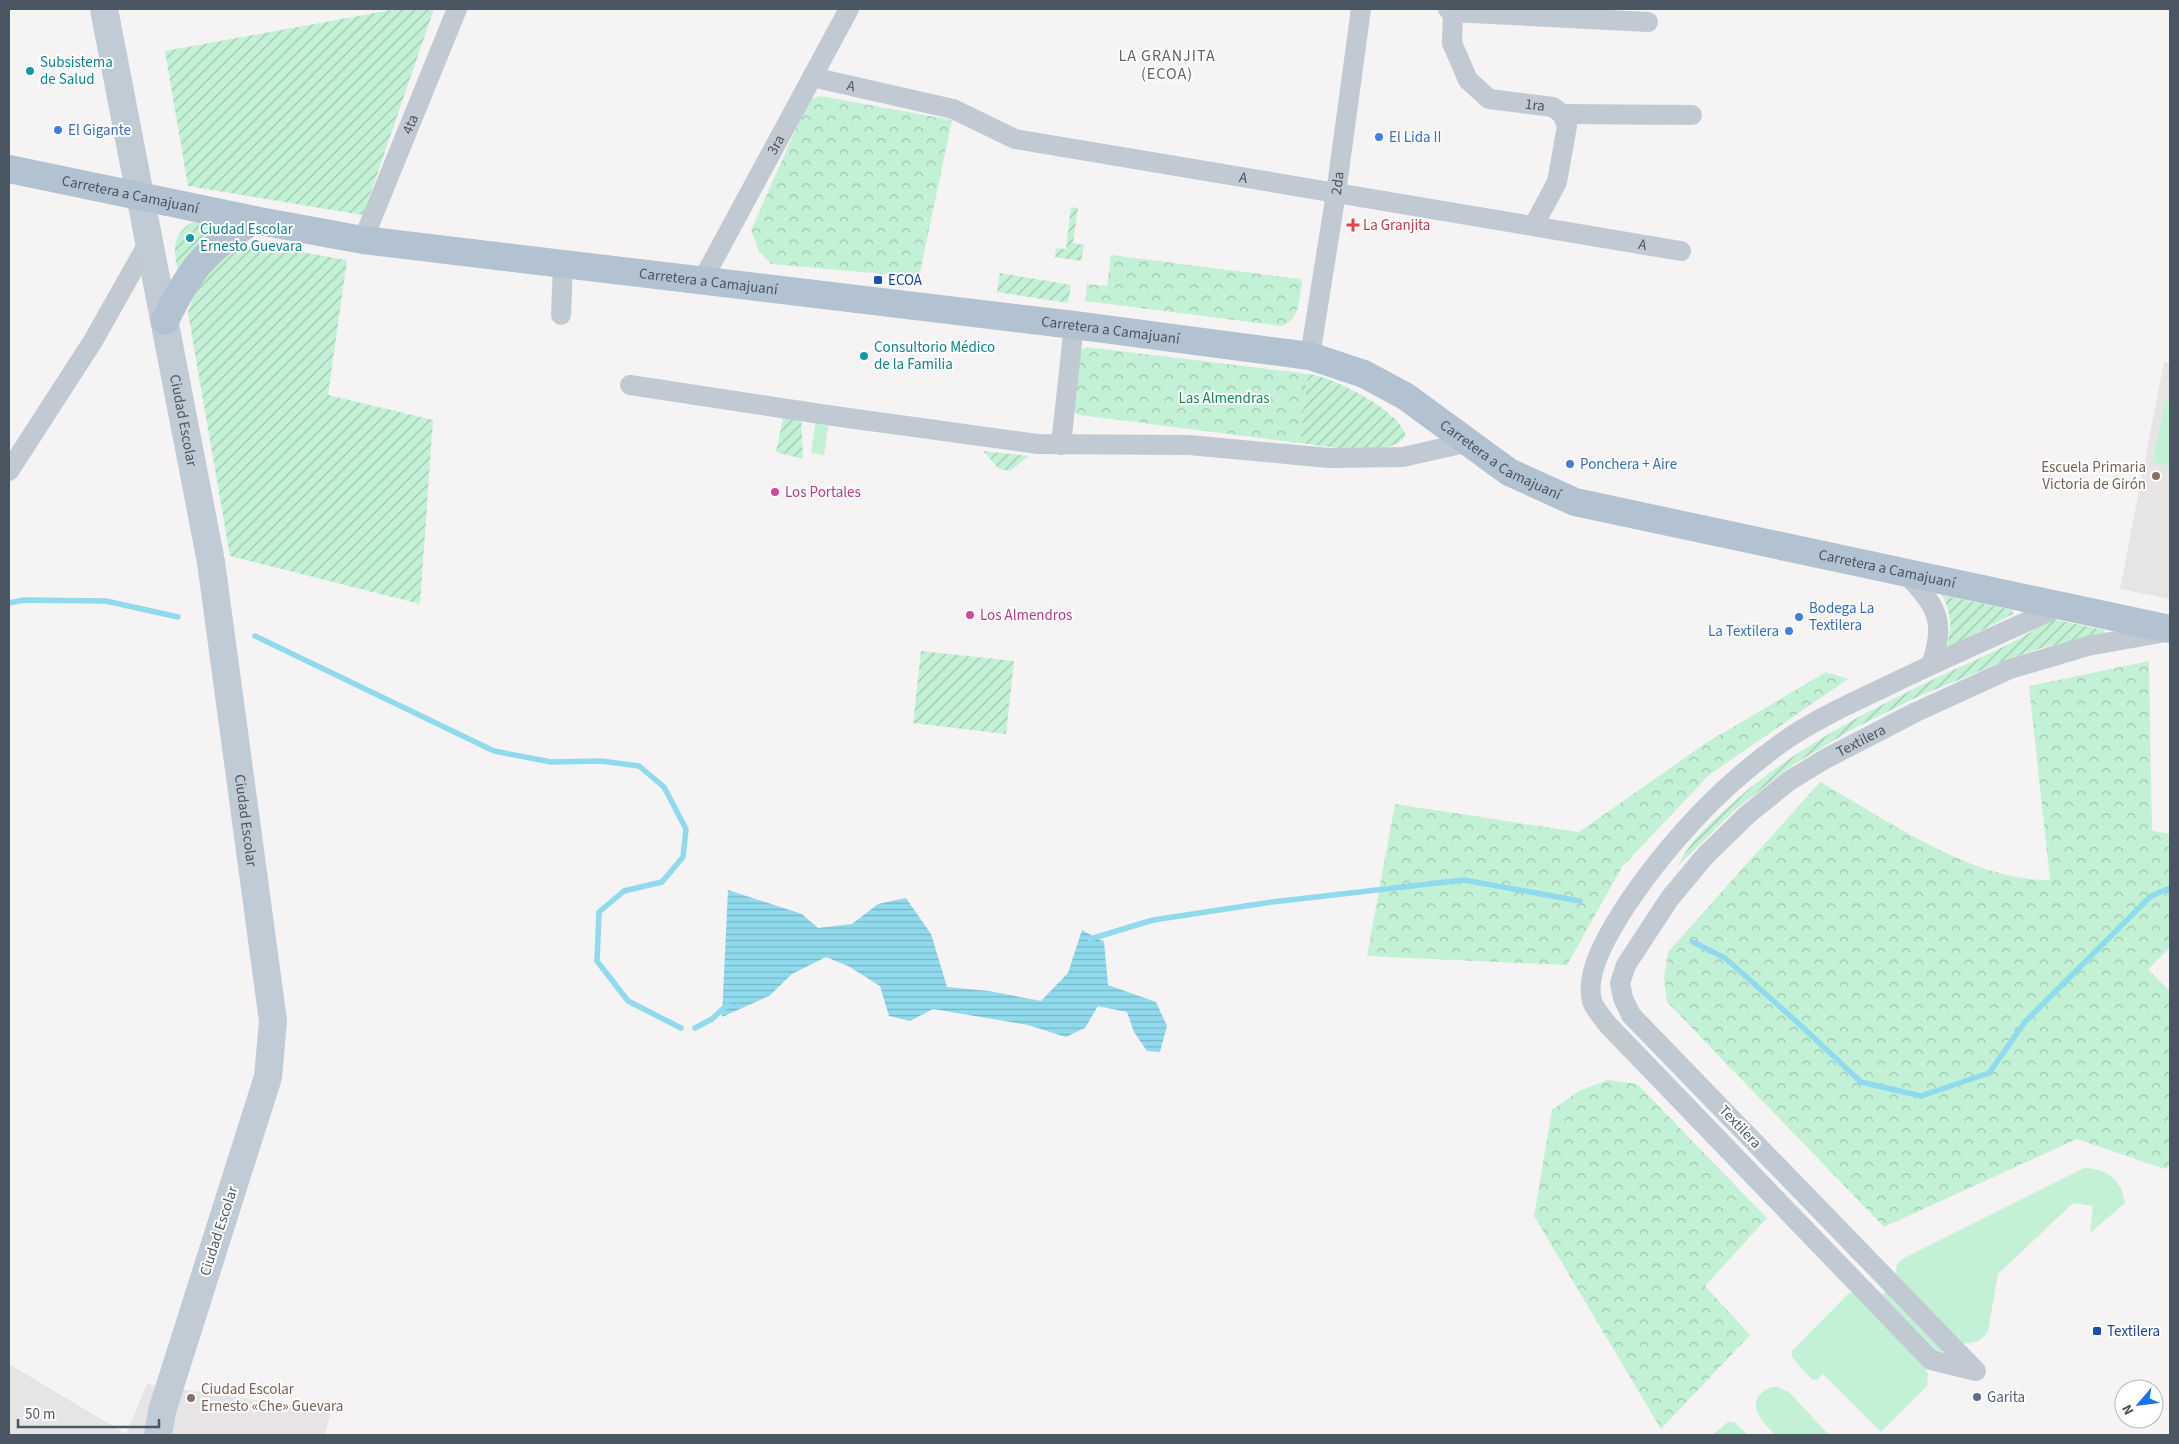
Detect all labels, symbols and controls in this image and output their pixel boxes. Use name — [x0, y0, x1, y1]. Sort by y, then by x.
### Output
district label: LA GRANJITA (ECOA) — [1118, 45, 1216, 85]
place label: Subsistema de Salud — [40, 52, 113, 90]
marker: Subsistema de Salud — [24, 65, 36, 77]
street label: A — [845, 75, 858, 97]
street label: 1ra — [1524, 93, 1546, 116]
street label: 4ta — [397, 111, 424, 137]
place label: El Gigante — [68, 120, 131, 141]
marker: El Gigante — [52, 124, 64, 136]
place label: El Lida II — [1389, 127, 1442, 148]
street label: 3ra — [762, 131, 790, 158]
marker: El Lida II — [1373, 131, 1385, 143]
street label: A — [1238, 166, 1250, 189]
street label: Carretera a Camajuaní — [60, 170, 202, 219]
street label: 2da — [1325, 170, 1349, 196]
place label: La Granjita — [1363, 215, 1430, 236]
place label: Ciudad Escolar Ernesto Guevara — [200, 219, 302, 257]
marker: La Granjita — [1347, 219, 1359, 231]
marker: Ciudad Escolar Ernesto Guevara — [184, 232, 196, 244]
street label: A — [1637, 234, 1649, 256]
street label: Carretera a Camajuaní — [638, 263, 780, 300]
place label: ECOA — [888, 270, 923, 291]
marker: ECOA — [872, 274, 884, 286]
street label: Carretera a Camajuaní — [1040, 311, 1182, 349]
place label: Consultorio Médico de la Familia — [874, 337, 995, 375]
marker: Consultorio Médico de la Familia — [858, 350, 870, 362]
street label: Ciudad Escolar — [164, 373, 203, 469]
park label: Las Almendras — [1178, 388, 1270, 409]
street label: Carretera a Camajuaní — [1436, 414, 1566, 505]
place label: Ponchera + Aire — [1580, 454, 1677, 475]
place label: Escuela Primaria Victoria de Girón — [2041, 457, 2146, 495]
marker: Ponchera + Aire — [1564, 458, 1576, 470]
marker: Escuela Primaria Victoria de Girón — [2150, 470, 2162, 482]
place label: Los Portales — [785, 482, 861, 503]
marker: Los Portales — [769, 486, 781, 498]
street label: Carretera a Camajuaní — [1817, 544, 1959, 594]
place label: Bodega La Textilera — [1809, 598, 1874, 636]
place label: Los Almendros — [980, 605, 1072, 626]
marker: Los Almendros — [964, 609, 976, 621]
marker: Bodega La Textilera — [1793, 611, 1805, 623]
place label: La Textilera — [1708, 621, 1779, 642]
marker: La Textilera — [1783, 625, 1795, 637]
street label: Textilera — [1832, 719, 1889, 762]
street label: Ciudad Escolar — [229, 773, 263, 869]
street label: Textilera — [1714, 1101, 1766, 1153]
street label: Ciudad Escolar — [195, 1183, 244, 1278]
place label: Textilera — [2107, 1321, 2160, 1342]
marker: Textilera — [2091, 1325, 2103, 1337]
place label: Ciudad Escolar Ernesto «Che» Guevara — [201, 1379, 343, 1417]
north arrow — [2114, 1379, 2164, 1429]
place label: Garita — [1987, 1387, 2025, 1408]
marker: Garita — [1971, 1391, 1983, 1403]
marker: Ciudad Escolar Ernesto «Che» Guevara — [185, 1392, 197, 1404]
scale bar — [18, 1396, 159, 1428]
text: N — [2117, 1401, 2139, 1418]
text: 50 m — [25, 1404, 55, 1425]

